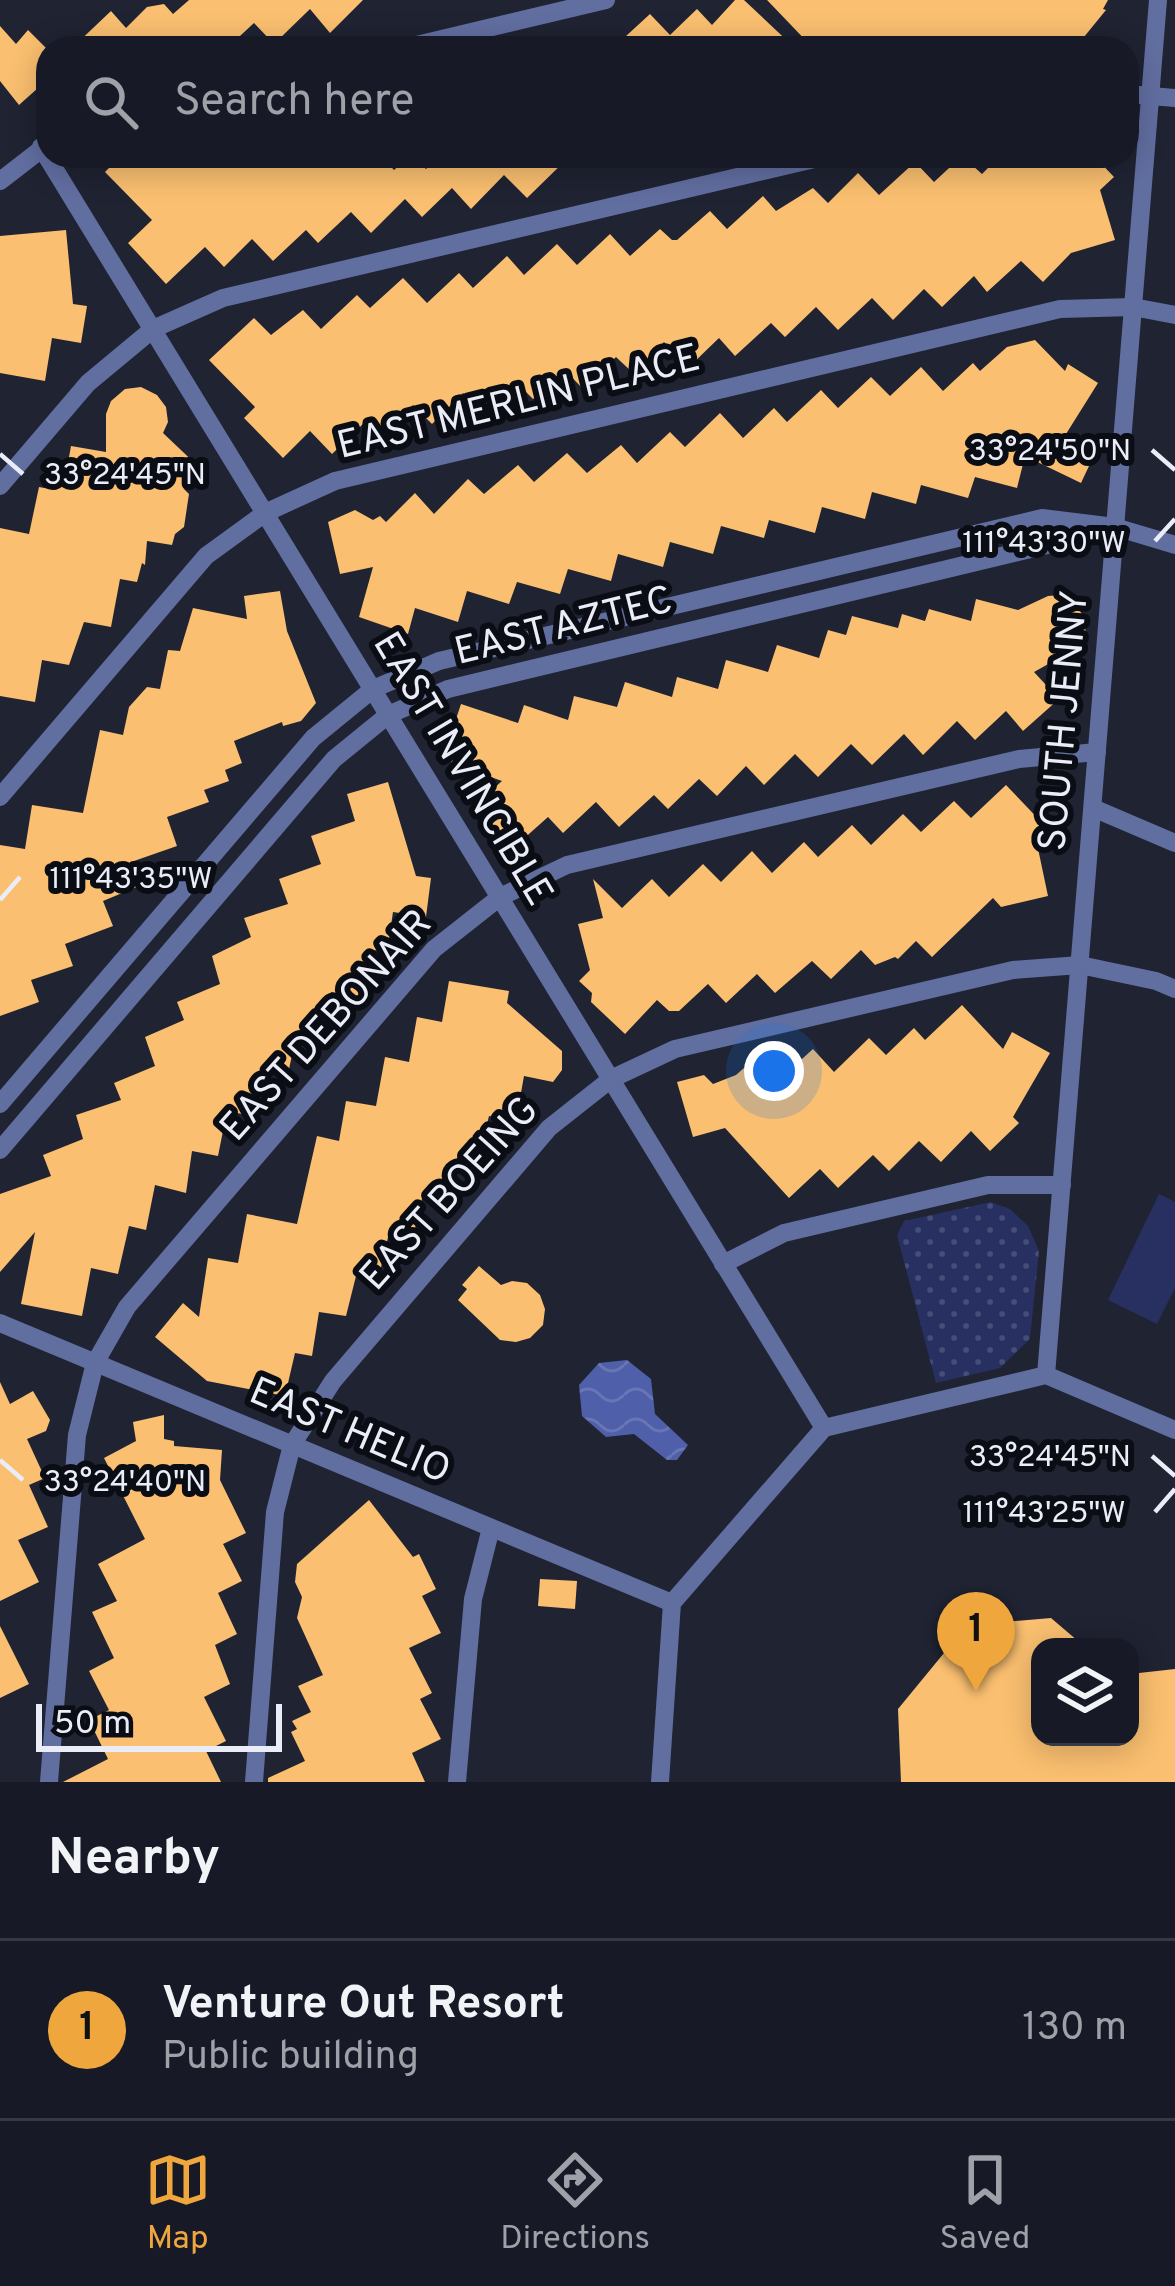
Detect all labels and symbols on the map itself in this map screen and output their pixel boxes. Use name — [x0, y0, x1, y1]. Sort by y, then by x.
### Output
street label: EAST MERLIN PLACE — [333, 335, 705, 473]
text: 33°24'50"N — [969, 434, 1131, 471]
text: 33°24'45"N — [44, 458, 206, 495]
text: 111°43'30"W — [962, 526, 1126, 563]
street label: EAST AZTEC — [450, 577, 678, 679]
street label: SOUTH JENNY — [1030, 589, 1102, 853]
street label: EAST INVINCIBLE — [360, 624, 562, 916]
text: 111°43'35"W — [50, 862, 212, 899]
street label: EAST DEBONAIR — [211, 901, 445, 1153]
your location — [744, 1041, 804, 1101]
street label: EAST BOEING — [351, 1088, 551, 1302]
street label: EAST HELIO — [241, 1369, 457, 1497]
text: 33°24'45"N — [969, 1440, 1131, 1477]
text: 33°24'40"N — [44, 1465, 206, 1502]
text: 111°43'25"W — [962, 1496, 1126, 1533]
pin: 1 — [937, 1592, 1015, 1691]
scale bar — [36, 1698, 282, 1751]

